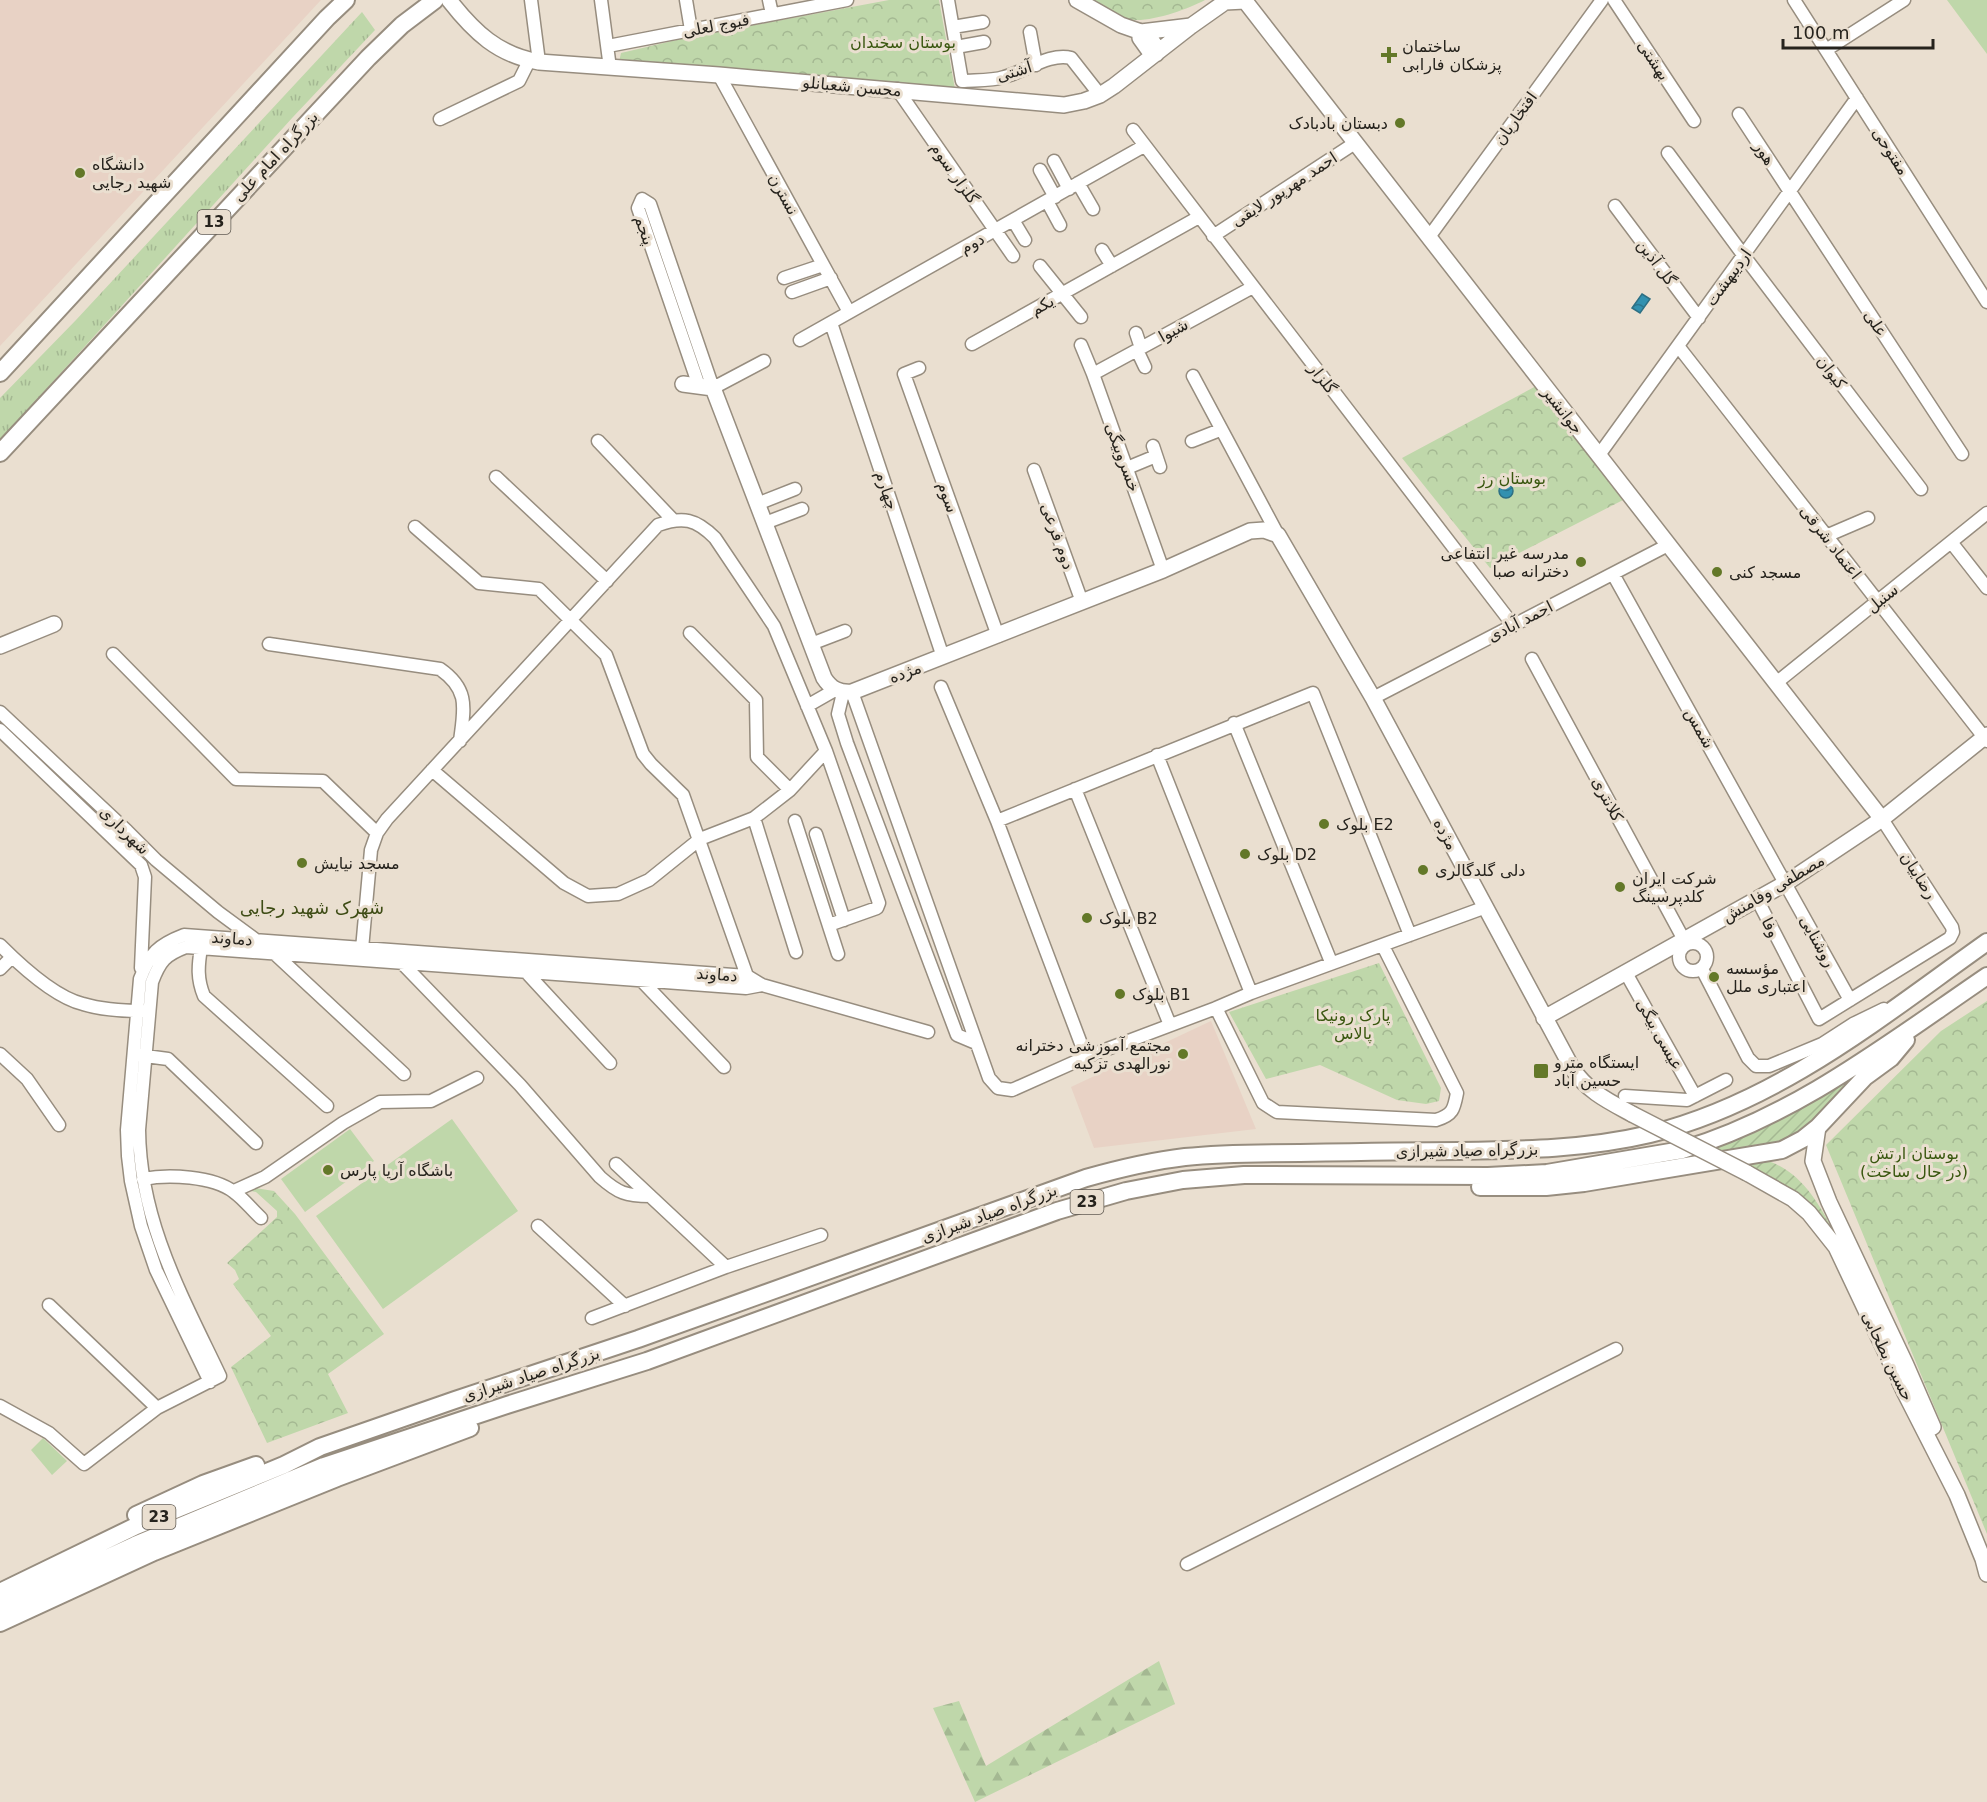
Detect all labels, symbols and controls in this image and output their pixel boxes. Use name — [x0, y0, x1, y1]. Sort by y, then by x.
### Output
street label: فیوج لعلی — [681, 10, 751, 42]
scale bar — [1783, 12, 1933, 50]
text: 100 m — [1792, 22, 1850, 43]
park label: بوستان سخندان — [850, 33, 956, 53]
place label: ساختمان پزشکان فارابی — [1402, 37, 1502, 75]
street label: بهشتی — [1633, 37, 1674, 85]
marker: ساختمان پزشکان فارابی — [1380, 46, 1398, 64]
street label: آشتی — [994, 57, 1036, 86]
street label: محسن شعبانلو — [801, 73, 902, 101]
street label: افتخاریان — [1490, 88, 1542, 149]
street label: بزرگراه امام علی — [229, 107, 323, 206]
place label: دبستان بادبادک — [1288, 114, 1388, 133]
marker: دبستان بادبادک — [1393, 116, 1407, 130]
street label: مفتوحی — [1867, 124, 1913, 179]
street label: هور — [1749, 137, 1779, 169]
street label: گلزار سوم — [926, 139, 983, 209]
street label: احمد مهرپور لایقی — [1228, 148, 1341, 232]
place label: دانشگاه شهید رجایی — [92, 155, 171, 193]
marker: دانشگاه شهید رجایی — [73, 166, 87, 180]
street label: نسترن — [764, 170, 803, 219]
road number: 13 — [198, 210, 230, 234]
street label: پنجم — [630, 213, 658, 248]
street label: دوم — [957, 229, 988, 259]
street label: گل آذین — [1632, 235, 1680, 290]
street label: اردیبهشت — [1701, 245, 1756, 310]
street label: یکم — [1027, 291, 1057, 320]
street label: علی — [1860, 306, 1891, 340]
street label: شیوا — [1155, 315, 1192, 347]
street label: کیوان — [1812, 352, 1851, 394]
street label: گلزار — [1303, 358, 1341, 398]
street label: جوانشیر — [1537, 382, 1587, 438]
street label: خسروبیگی — [1100, 420, 1144, 495]
street label: چهارم — [870, 468, 902, 512]
park label: بوستان رز — [1477, 469, 1546, 489]
street label: سوم — [932, 479, 962, 516]
street label: دوم فرعی — [1036, 500, 1078, 572]
street label: اعتماد شرقی — [1795, 502, 1865, 584]
place label: مدرسه غیر انتفاعی دخترانه صبا — [1441, 544, 1569, 582]
marker: مدرسه غیر انتفاعی دخترانه صبا — [1574, 555, 1588, 569]
place label: مسجد کنی — [1729, 563, 1801, 582]
marker: مسجد کنی — [1710, 565, 1724, 579]
street label: سنبل — [1863, 580, 1902, 617]
street label: احمد آبادی — [1485, 597, 1556, 646]
street label: مژده — [886, 658, 924, 688]
street label: شمس — [1680, 705, 1718, 752]
street label: کلانتری — [1587, 774, 1627, 826]
street label: شهرداری — [95, 802, 153, 859]
place label: بلوک E2 — [1336, 815, 1394, 835]
street label: مژده — [1429, 815, 1462, 854]
marker: بلوک E2 — [1317, 817, 1331, 831]
place label: بلوک D2 — [1257, 845, 1317, 865]
marker: بلوک D2 — [1238, 847, 1252, 861]
street label: رضاییان — [1896, 848, 1941, 903]
street label: مصطفی وفامنش — [1718, 850, 1828, 926]
place label: مسجد نیایش — [314, 854, 400, 874]
marker: مسجد نیایش — [295, 856, 309, 870]
place label: دلی گلدگالری — [1435, 861, 1525, 881]
marker: دلی گلدگالری — [1416, 863, 1430, 877]
place label: شرکت ایران کلدپرسینگ — [1632, 869, 1717, 907]
marker: شرکت ایران کلدپرسینگ — [1613, 880, 1627, 894]
district label: شهرک شهید رجایی — [240, 897, 384, 919]
place label: بلوک B2 — [1099, 909, 1158, 929]
marker: بلوک B2 — [1080, 911, 1094, 925]
street label: روشنایی — [1795, 912, 1840, 971]
street label: وفا — [1758, 914, 1784, 940]
street label: دماوند — [211, 928, 253, 950]
place label: مؤسسه اعتباری ملل — [1726, 959, 1806, 997]
street label: دماوند — [696, 964, 738, 986]
marker: مؤسسه اعتباری ملل — [1707, 970, 1721, 984]
place label: بلوک B1 — [1132, 985, 1191, 1005]
marker: بلوک B1 — [1113, 987, 1127, 1001]
street label: عیسی بیگی — [1632, 995, 1687, 1073]
park label: پارک رونیکا پالاس — [1316, 1006, 1390, 1044]
place label: مجتمع آموزشی دخترانه نورالهدی تزکیه — [1015, 1036, 1171, 1074]
marker: مجتمع آموزشی دخترانه نورالهدی تزکیه — [1176, 1047, 1190, 1061]
place label: ایستگاه مترو حسین آباد — [1553, 1053, 1639, 1091]
marker: ایستگاه مترو حسین آباد — [1532, 1062, 1550, 1080]
street label: بزرگراه صیاد شیرازی — [1396, 1140, 1538, 1162]
park label: بوستان ارتش (در حال ساخت) — [1860, 1144, 1968, 1182]
place label: باشگاه آریا پارس — [340, 1161, 453, 1181]
marker: باشگاه آریا پارس — [321, 1163, 335, 1177]
street label: بزرگراه صیاد شیرازی — [919, 1180, 1060, 1248]
road number: 23 — [1070, 1190, 1104, 1214]
street label: حسین بطحایی — [1857, 1309, 1917, 1404]
street label: بزرگراه صیاد شیرازی — [460, 1343, 602, 1406]
road number: 23 — [142, 1505, 176, 1529]

